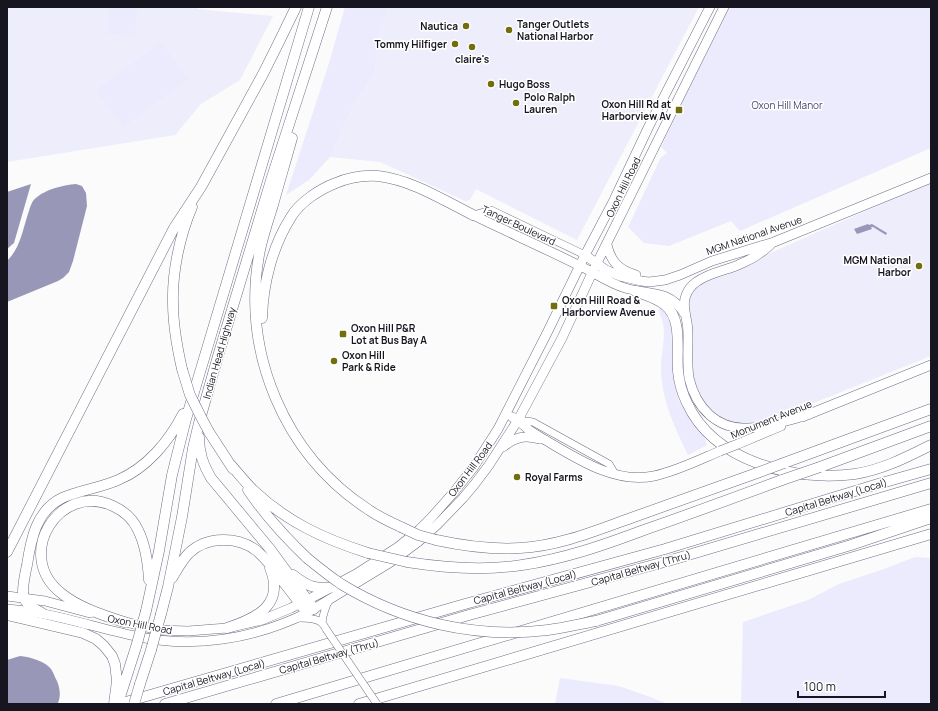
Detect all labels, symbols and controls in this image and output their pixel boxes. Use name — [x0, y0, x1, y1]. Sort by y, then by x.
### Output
place label: Tanger Outlets National Harbor — [517, 17, 593, 43]
place label: Nautica — [420, 19, 458, 33]
marker: Nautica — [461, 21, 471, 31]
marker: Tanger Outlets National Harbor — [504, 25, 514, 35]
place label: Tommy Hilfiger — [374, 37, 447, 51]
marker: Tommy Hilfiger — [450, 39, 460, 49]
marker: claire's — [467, 42, 477, 52]
place label: claire's — [455, 52, 490, 66]
place label: Hugo Boss — [499, 77, 551, 91]
marker: Hugo Boss — [486, 79, 496, 89]
place label: Polo Ralph Lauren — [524, 90, 575, 116]
place label: Oxon Hill Rd at Harborview Av — [601, 97, 671, 123]
marker: Polo Ralph Lauren — [511, 98, 521, 108]
park label: Oxon Hill Manor — [751, 98, 823, 112]
marker: Oxon Hill Rd at Harborview Av — [674, 105, 684, 115]
street label: Oxon Hill Road — [602, 154, 644, 220]
street label: Tanger Boulevard — [480, 202, 558, 248]
street label: MGM National Avenue — [704, 212, 804, 258]
place label: MGM National Harbor — [844, 253, 911, 279]
marker: MGM National Harbor — [914, 261, 924, 271]
place label: Oxon Hill Road & Harborview Avenue — [562, 293, 656, 319]
marker: Oxon Hill Road & Harborview Avenue — [549, 301, 559, 311]
street label: Indian Head Highway — [199, 305, 239, 401]
place label: Oxon Hill P&R Lot at Bus Bay A — [351, 321, 427, 347]
marker: Oxon Hill P&R Lot at Bus Bay A — [338, 329, 348, 339]
place label: Oxon Hill Park & Ride — [342, 348, 396, 374]
marker: Oxon Hill Park & Ride — [329, 356, 339, 366]
street label: Monument Avenue — [728, 396, 814, 442]
street label: Oxon Hill Road — [445, 439, 495, 499]
place label: Royal Farms — [525, 470, 583, 484]
marker: Royal Farms — [512, 472, 522, 482]
street label: Capital Beltway (Local) — [783, 475, 889, 519]
street label: Capital Beltway (Thru) — [590, 547, 692, 589]
street label: Capital Beltway (Local) — [472, 567, 578, 607]
street label: Oxon Hill Road — [107, 611, 174, 637]
street label: Capital Beltway (Thru) — [278, 635, 380, 677]
street label: Capital Beltway (Local) — [161, 656, 267, 698]
scale bar — [798, 673, 885, 699]
text: 100 m — [804, 678, 836, 695]

